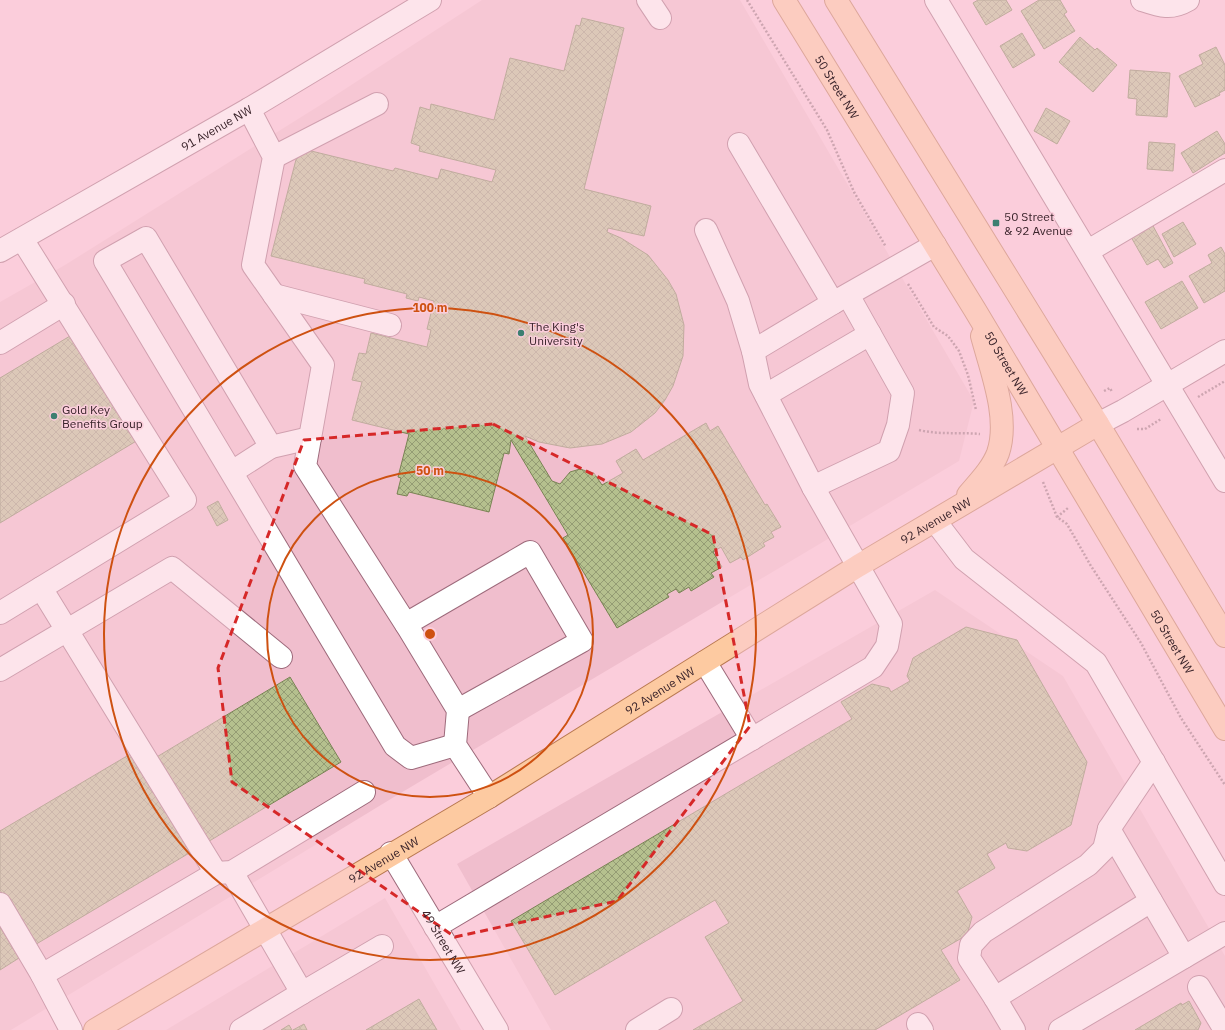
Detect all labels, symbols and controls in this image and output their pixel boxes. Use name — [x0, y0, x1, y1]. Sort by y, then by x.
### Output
street label: 50 Street NW — [812, 52, 863, 122]
street label: 91 Avenue NW — [178, 101, 255, 154]
place label: 50 Street & 92 Avenue — [1004, 209, 1073, 238]
marker: 50 Street & 92 Avenue — [991, 218, 1001, 228]
text: 100 m — [412, 300, 448, 315]
place label: The King's University — [529, 319, 585, 348]
marker: The King's University — [516, 328, 526, 338]
street label: 50 Street NW — [982, 328, 1032, 398]
place label: Gold Key Benefits Group — [62, 402, 143, 431]
marker: Gold Key Benefits Group — [49, 411, 59, 421]
text: 50 m — [416, 463, 444, 478]
street label: 92 Avenue NW — [897, 493, 974, 547]
street label: 50 Street NW — [1148, 607, 1198, 677]
centre of rings — [423, 627, 437, 641]
street label: 92 Avenue NW — [622, 663, 697, 718]
street label: 92 Avenue NW — [345, 833, 422, 886]
street label: 49 Street NW — [419, 907, 469, 976]

